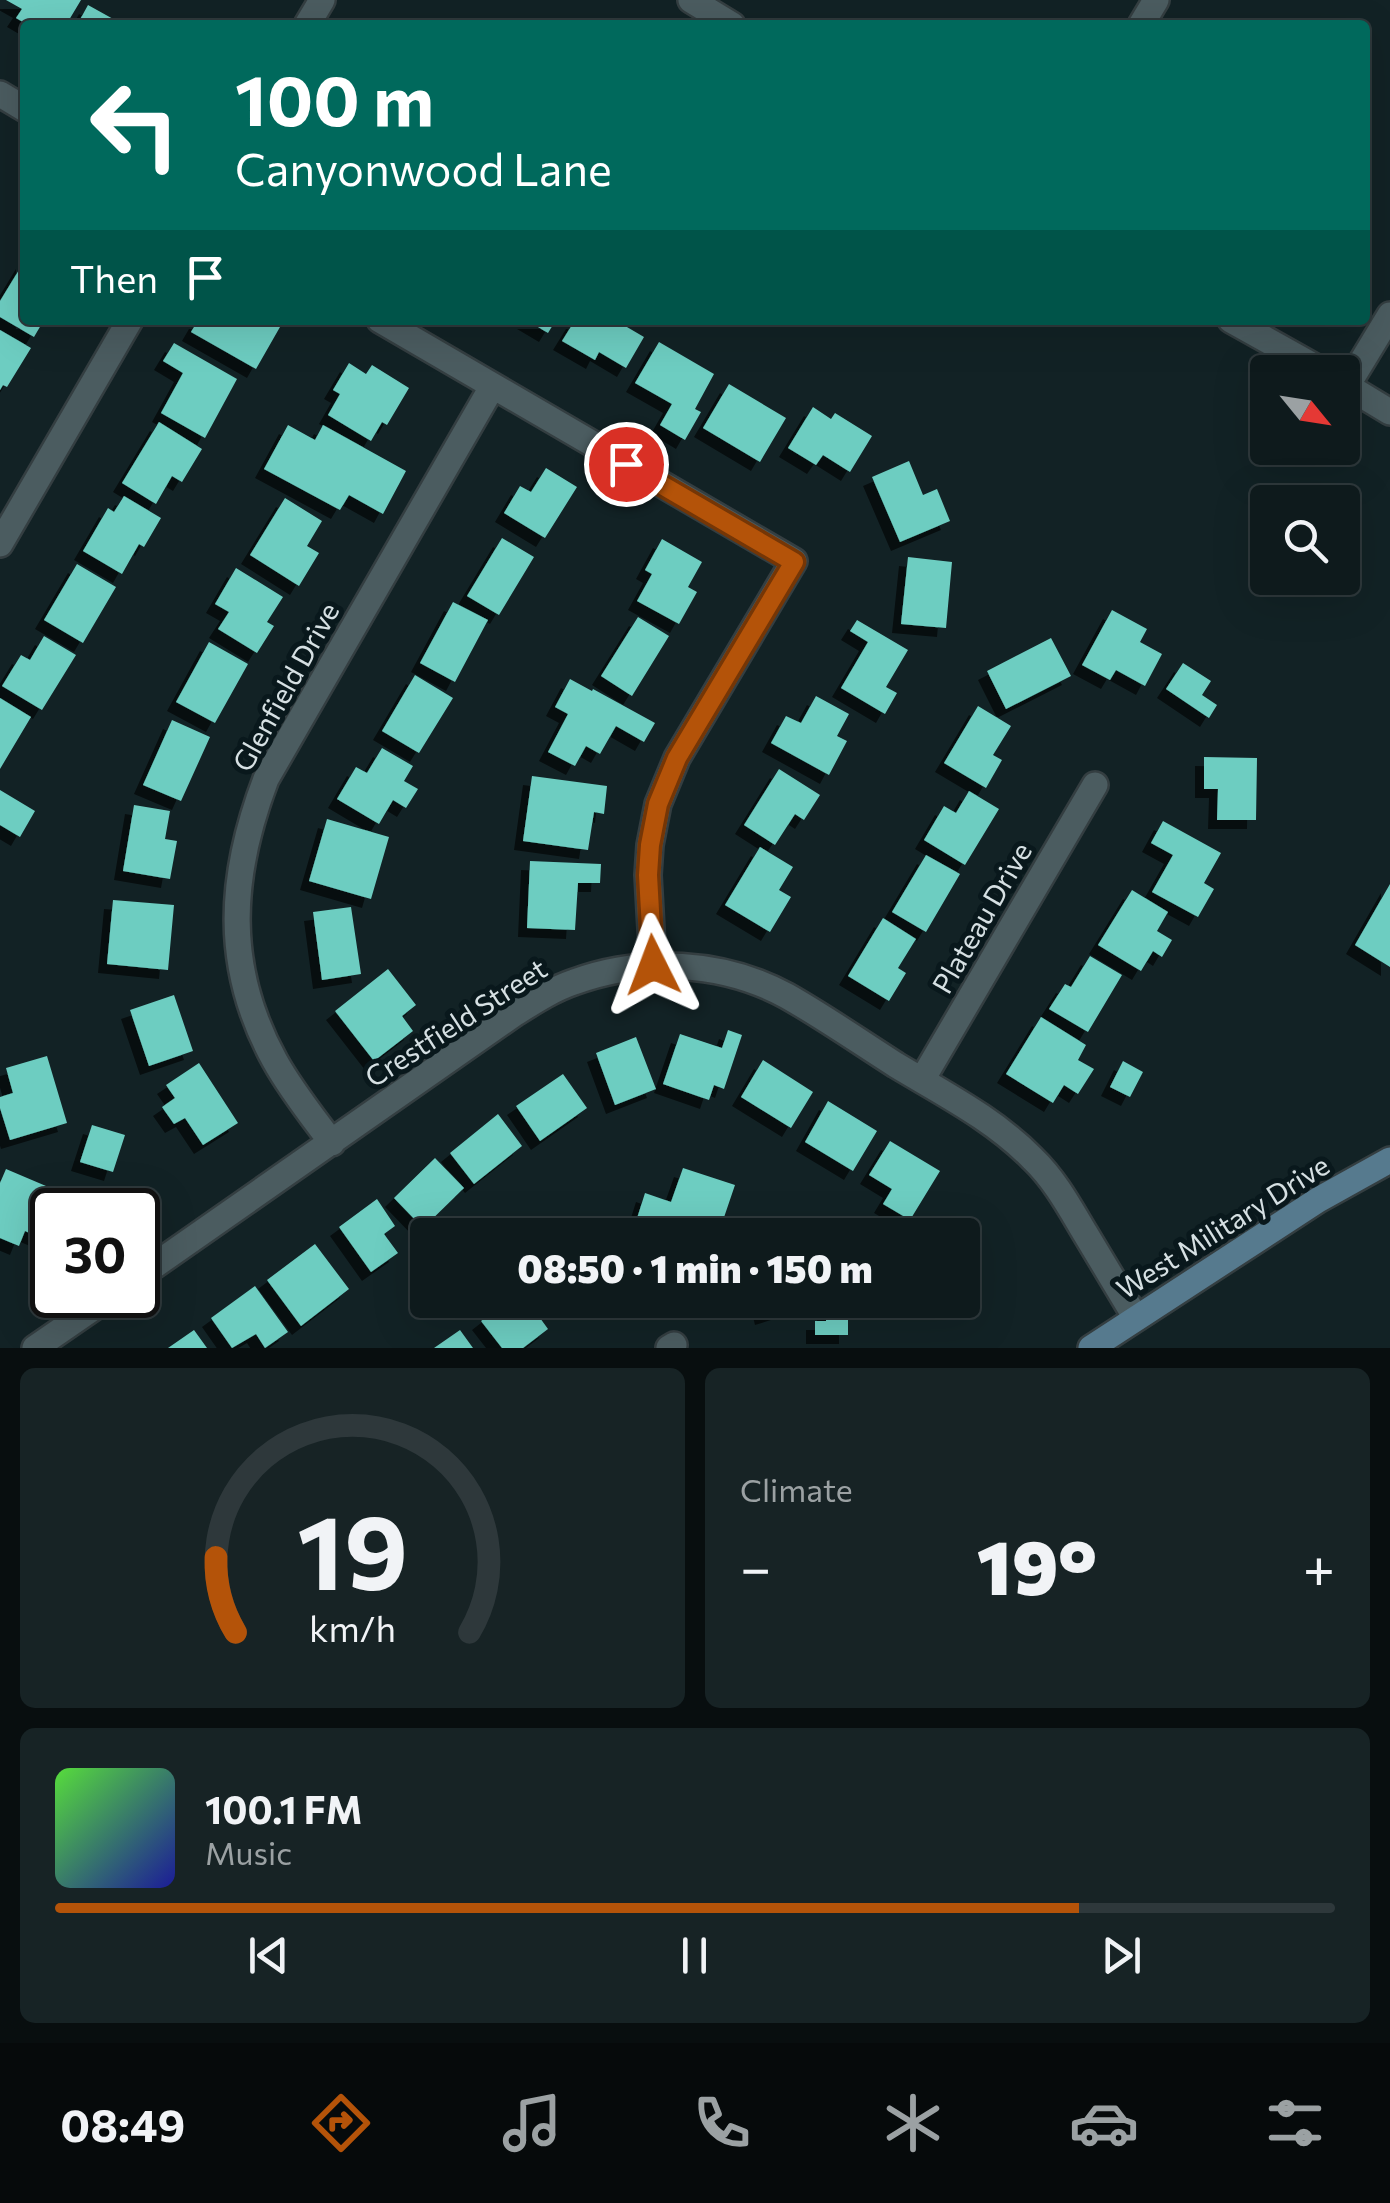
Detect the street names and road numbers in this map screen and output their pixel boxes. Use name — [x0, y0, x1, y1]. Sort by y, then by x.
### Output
street label: Glenfield Drive — [225, 596, 346, 777]
street label: Plateau Drive — [924, 836, 1038, 999]
street label: Crestfield Street — [358, 951, 553, 1093]
street label: West Military Drive — [1110, 1147, 1335, 1305]

